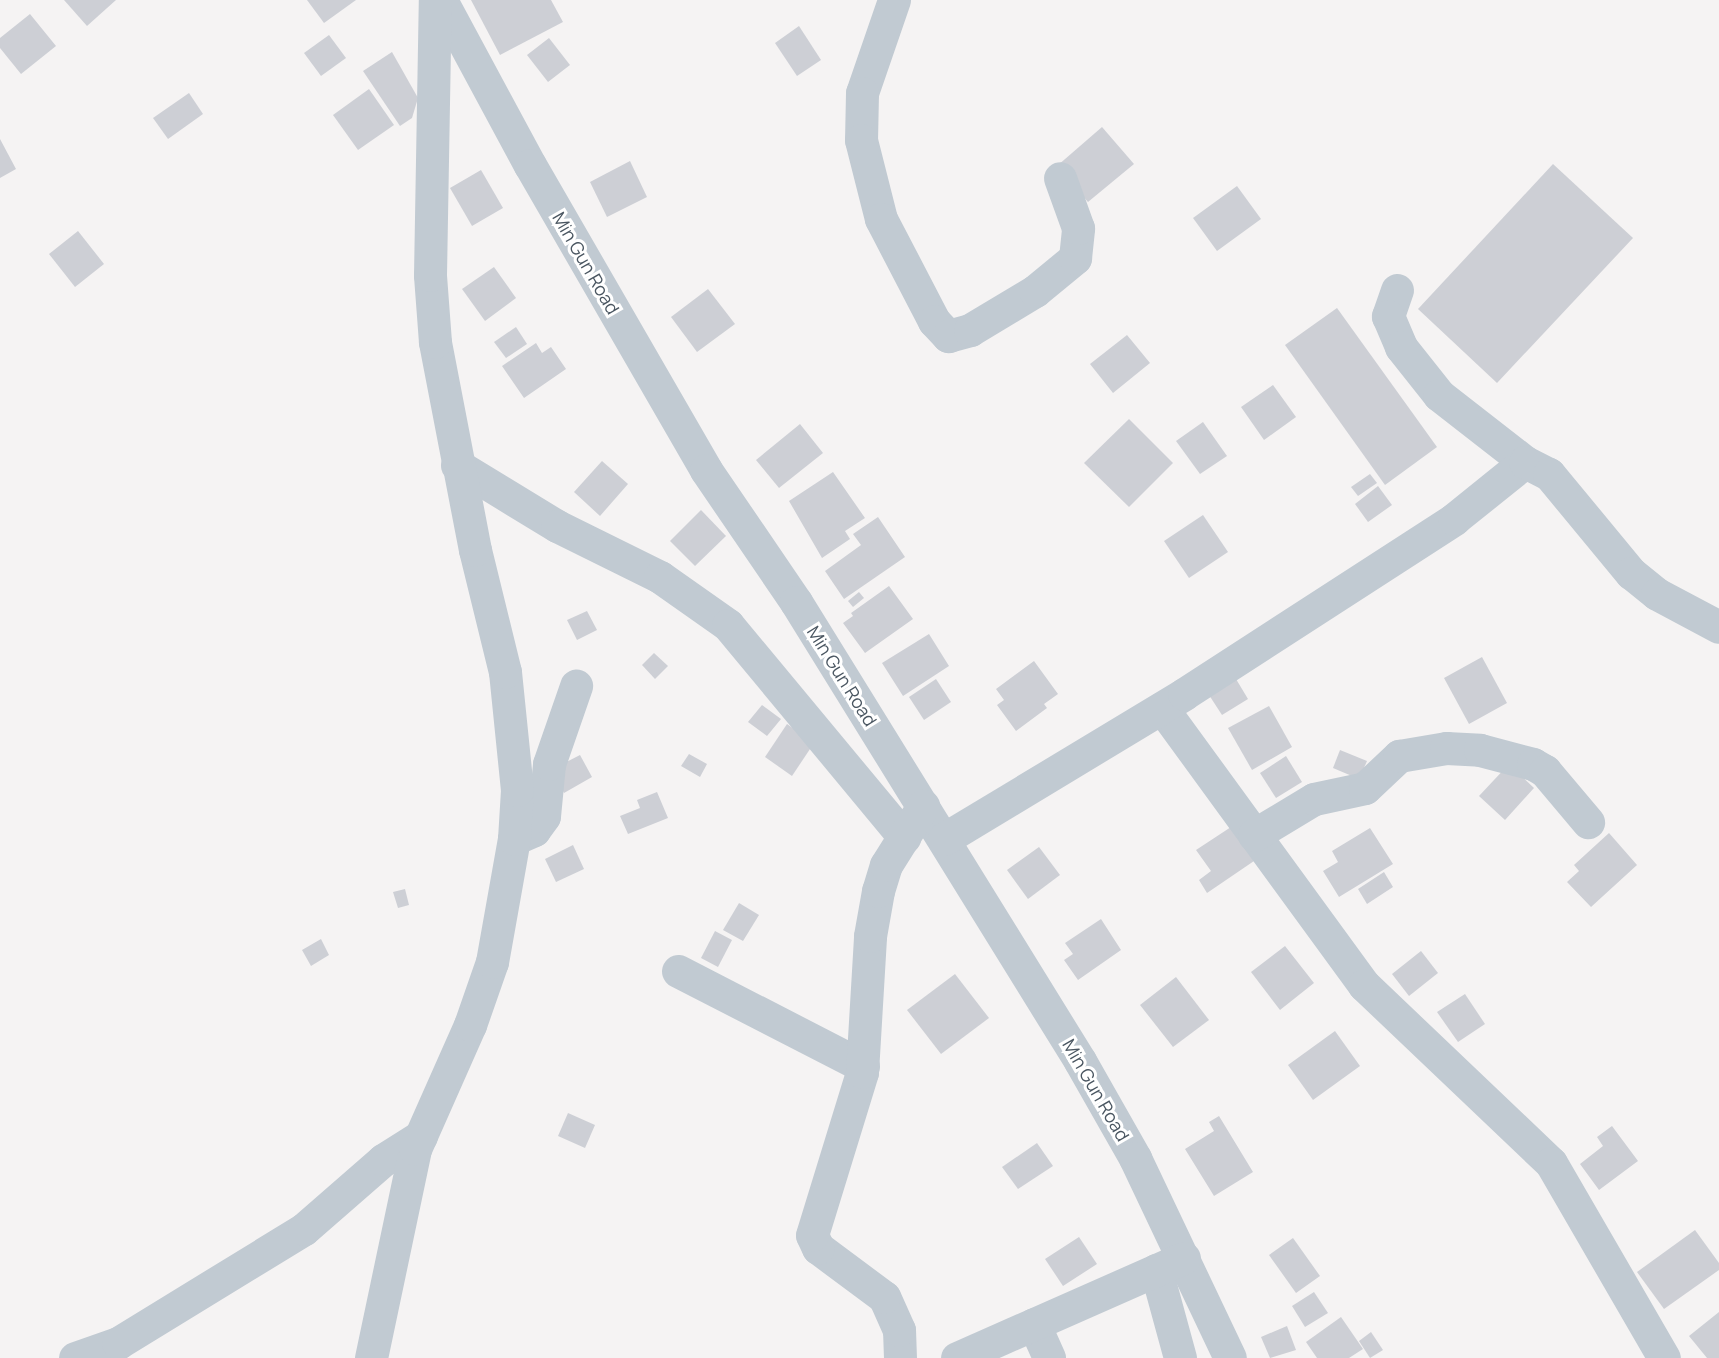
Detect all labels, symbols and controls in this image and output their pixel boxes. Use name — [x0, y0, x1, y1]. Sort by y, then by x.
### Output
street label: Min Gun Road — [548, 208, 624, 318]
street label: Min Gun Road — [803, 622, 881, 730]
street label: Min Gun Road — [1058, 1035, 1134, 1145]

